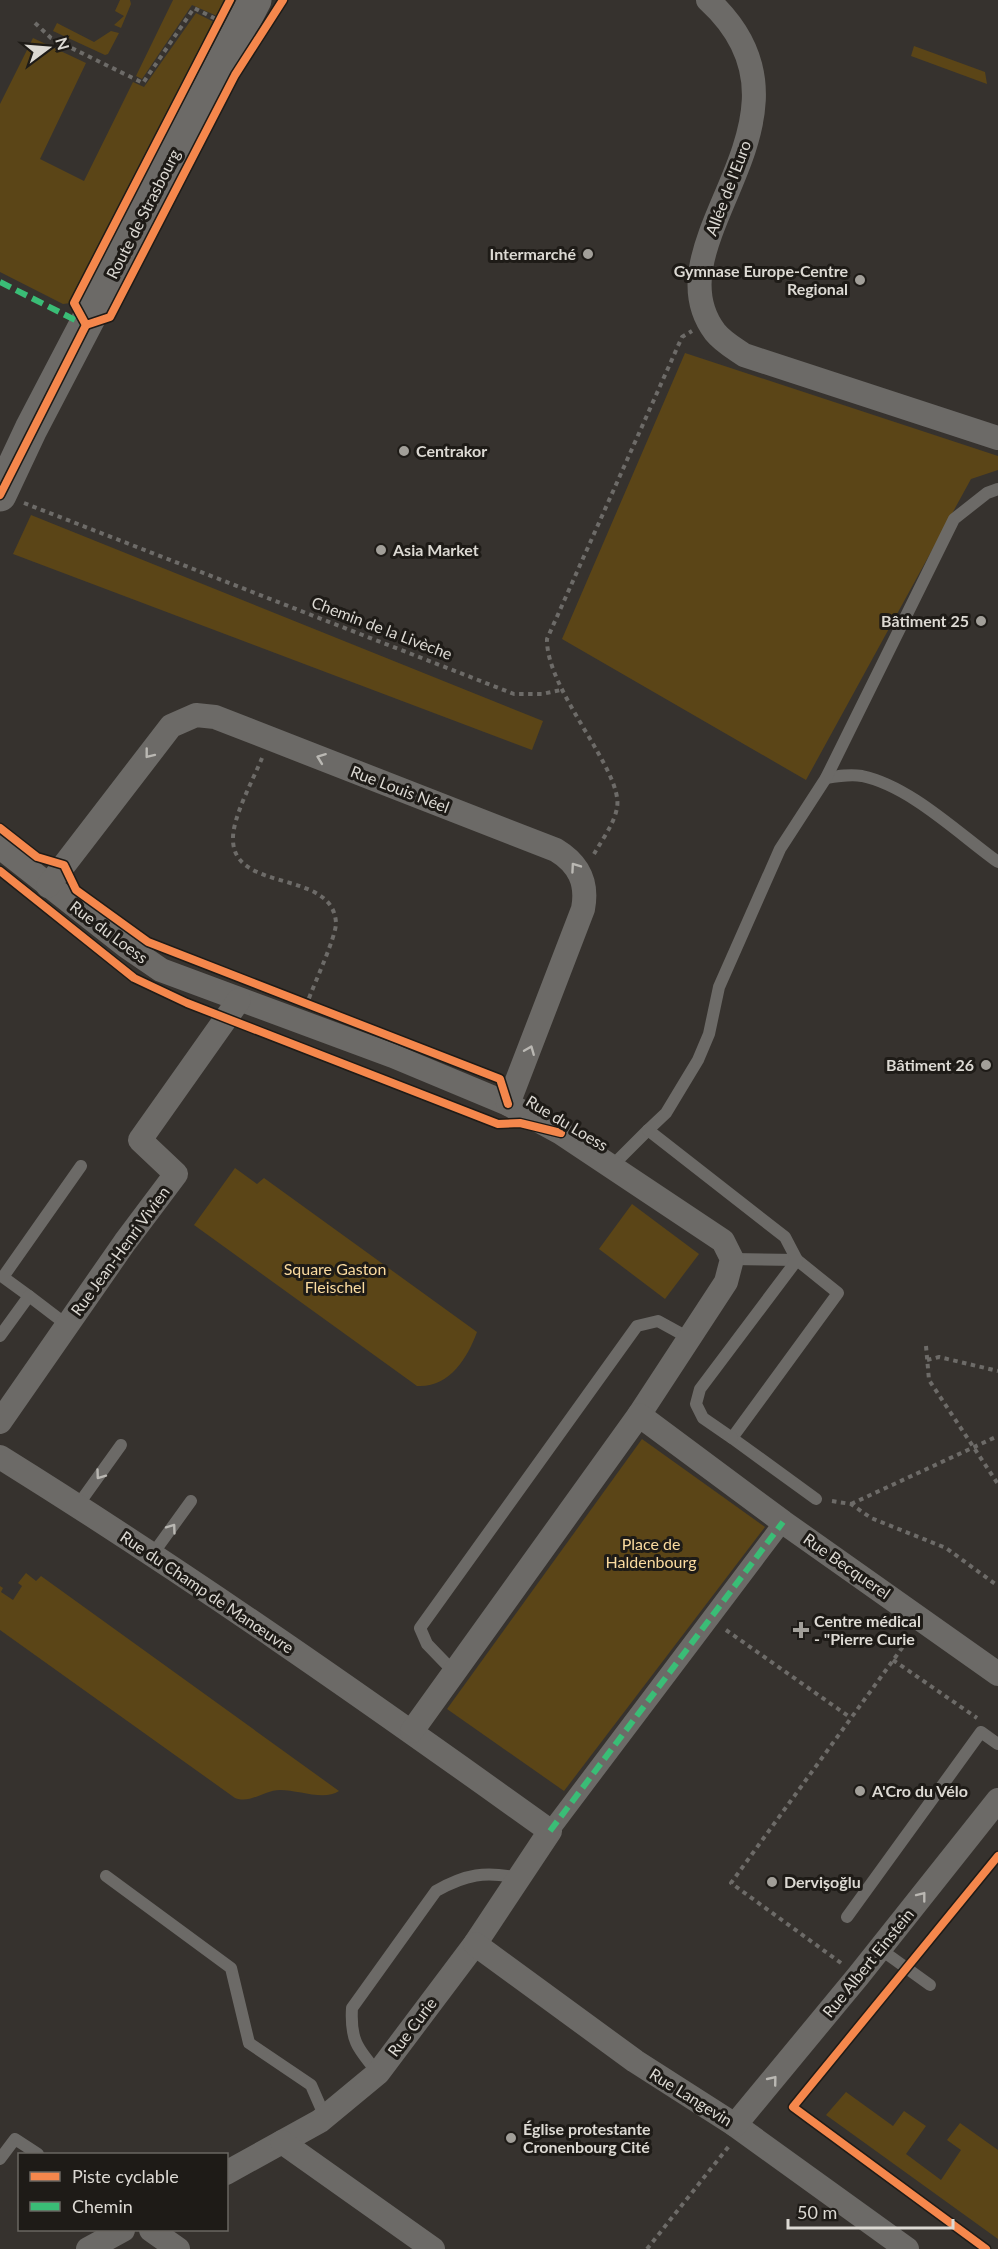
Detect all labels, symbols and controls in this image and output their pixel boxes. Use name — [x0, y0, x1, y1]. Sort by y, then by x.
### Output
north arrow — [18, 18, 78, 78]
text: N — [52, 35, 74, 52]
street label: Allée de l'Euro — [701, 138, 754, 238]
street label: Route de Strasbourg — [102, 146, 183, 282]
place label: Intermarché — [490, 244, 576, 263]
marker: Intermarché — [581, 247, 595, 261]
place label: Gymnase Europe-Centre Regional — [674, 261, 848, 298]
marker: Gymnase Europe-Centre Regional — [853, 273, 867, 287]
place label: Centrakor — [416, 441, 487, 460]
marker: Centrakor — [397, 444, 411, 458]
place label: Asia Market — [392, 540, 479, 559]
marker: Asia Market — [374, 543, 388, 557]
street label: Chemin de la Livèche — [309, 592, 455, 663]
place label: Bâtiment 25 — [881, 611, 969, 630]
marker: Bâtiment 25 — [974, 614, 988, 628]
one-way arrow — [146, 747, 157, 758]
one-way arrow — [316, 753, 327, 765]
street label: Rue Louis Néel — [348, 761, 452, 816]
one-way arrow — [571, 862, 582, 873]
street label: Rue du Loess — [67, 896, 152, 967]
one-way arrow — [522, 1045, 535, 1055]
place label: Bâtiment 26 — [886, 1055, 974, 1074]
marker: Bâtiment 26 — [979, 1058, 993, 1072]
street label: Rue du Loess — [523, 1091, 612, 1154]
street label: Rue Jean-Henri Vivien — [66, 1182, 173, 1319]
park label: Square Gaston Fleischel — [284, 1259, 386, 1296]
one-way arrow — [96, 1468, 107, 1479]
one-way arrow — [165, 1523, 176, 1534]
street label: Rue du Champ de Manœuvre — [117, 1526, 298, 1657]
street label: Rue Becquerel — [800, 1529, 894, 1602]
park label: Place de Haldenbourg — [606, 1534, 696, 1571]
place label: Centre médical - "Pierre Curie — [814, 1611, 921, 1648]
marker: Centre médical - "Pierre Curie — [792, 1621, 810, 1639]
place label: A'Cro du Vélo — [871, 1781, 968, 1800]
marker: A'Cro du Vélo — [853, 1784, 867, 1798]
place label: Dervişoğlu — [784, 1872, 861, 1891]
marker: Dervişoğlu — [765, 1875, 779, 1889]
one-way arrow — [915, 1891, 926, 1902]
street label: Rue Albert Einstein — [818, 1905, 917, 2021]
street label: Rue Curie — [383, 1994, 440, 2060]
street label: Rue Langevin — [646, 2064, 736, 2129]
one-way arrow — [766, 2076, 777, 2087]
place label: Église protestante Cronenbourg Cité — [523, 2119, 651, 2156]
marker: Église protestante Cronenbourg Cité — [504, 2131, 518, 2145]
legend — [18, 2153, 228, 2231]
text: Piste cyclable — [72, 2165, 179, 2187]
scale bar — [788, 2192, 953, 2230]
text: Chemin — [72, 2195, 133, 2217]
text: 50 m — [797, 2201, 837, 2223]

